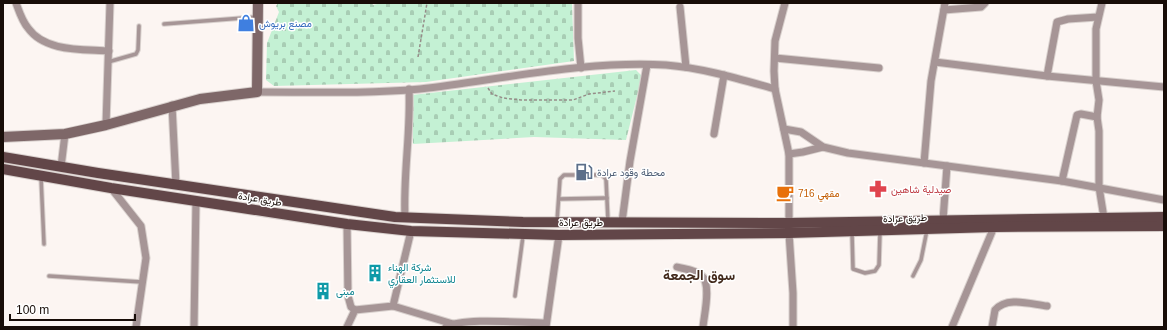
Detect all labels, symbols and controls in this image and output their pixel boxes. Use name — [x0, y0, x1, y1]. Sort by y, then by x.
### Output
shop icon: مصنع بريوش — [236, 13, 256, 33]
place label: مصنع بريوش — [259, 18, 312, 30]
fuel station icon: محطة وقود عرادة — [574, 162, 594, 182]
place label: محطة وقود عرادة — [597, 167, 665, 179]
pharmacy icon: صيدلية شاهين — [868, 179, 888, 199]
cafe icon: مقهي 716 — [775, 183, 795, 203]
place label: صيدلية شاهين — [891, 184, 951, 196]
place label: مقهي 716 — [798, 188, 840, 202]
street label: طريق عرادة — [237, 190, 283, 209]
street label: طريق عرادة — [883, 212, 928, 225]
street label: طريق عرادة — [559, 217, 604, 229]
place label: شركة الهناء للاستثمار العقاري — [388, 262, 456, 288]
building icon: شركة الهناء للاستثمار العقاري — [365, 263, 385, 283]
district label: سوق الجمعة — [663, 267, 735, 284]
building icon: مبنى — [313, 281, 333, 301]
place label: مبنى — [336, 286, 355, 298]
scale bar — [10, 296, 135, 322]
text: 100 m — [16, 303, 49, 317]

